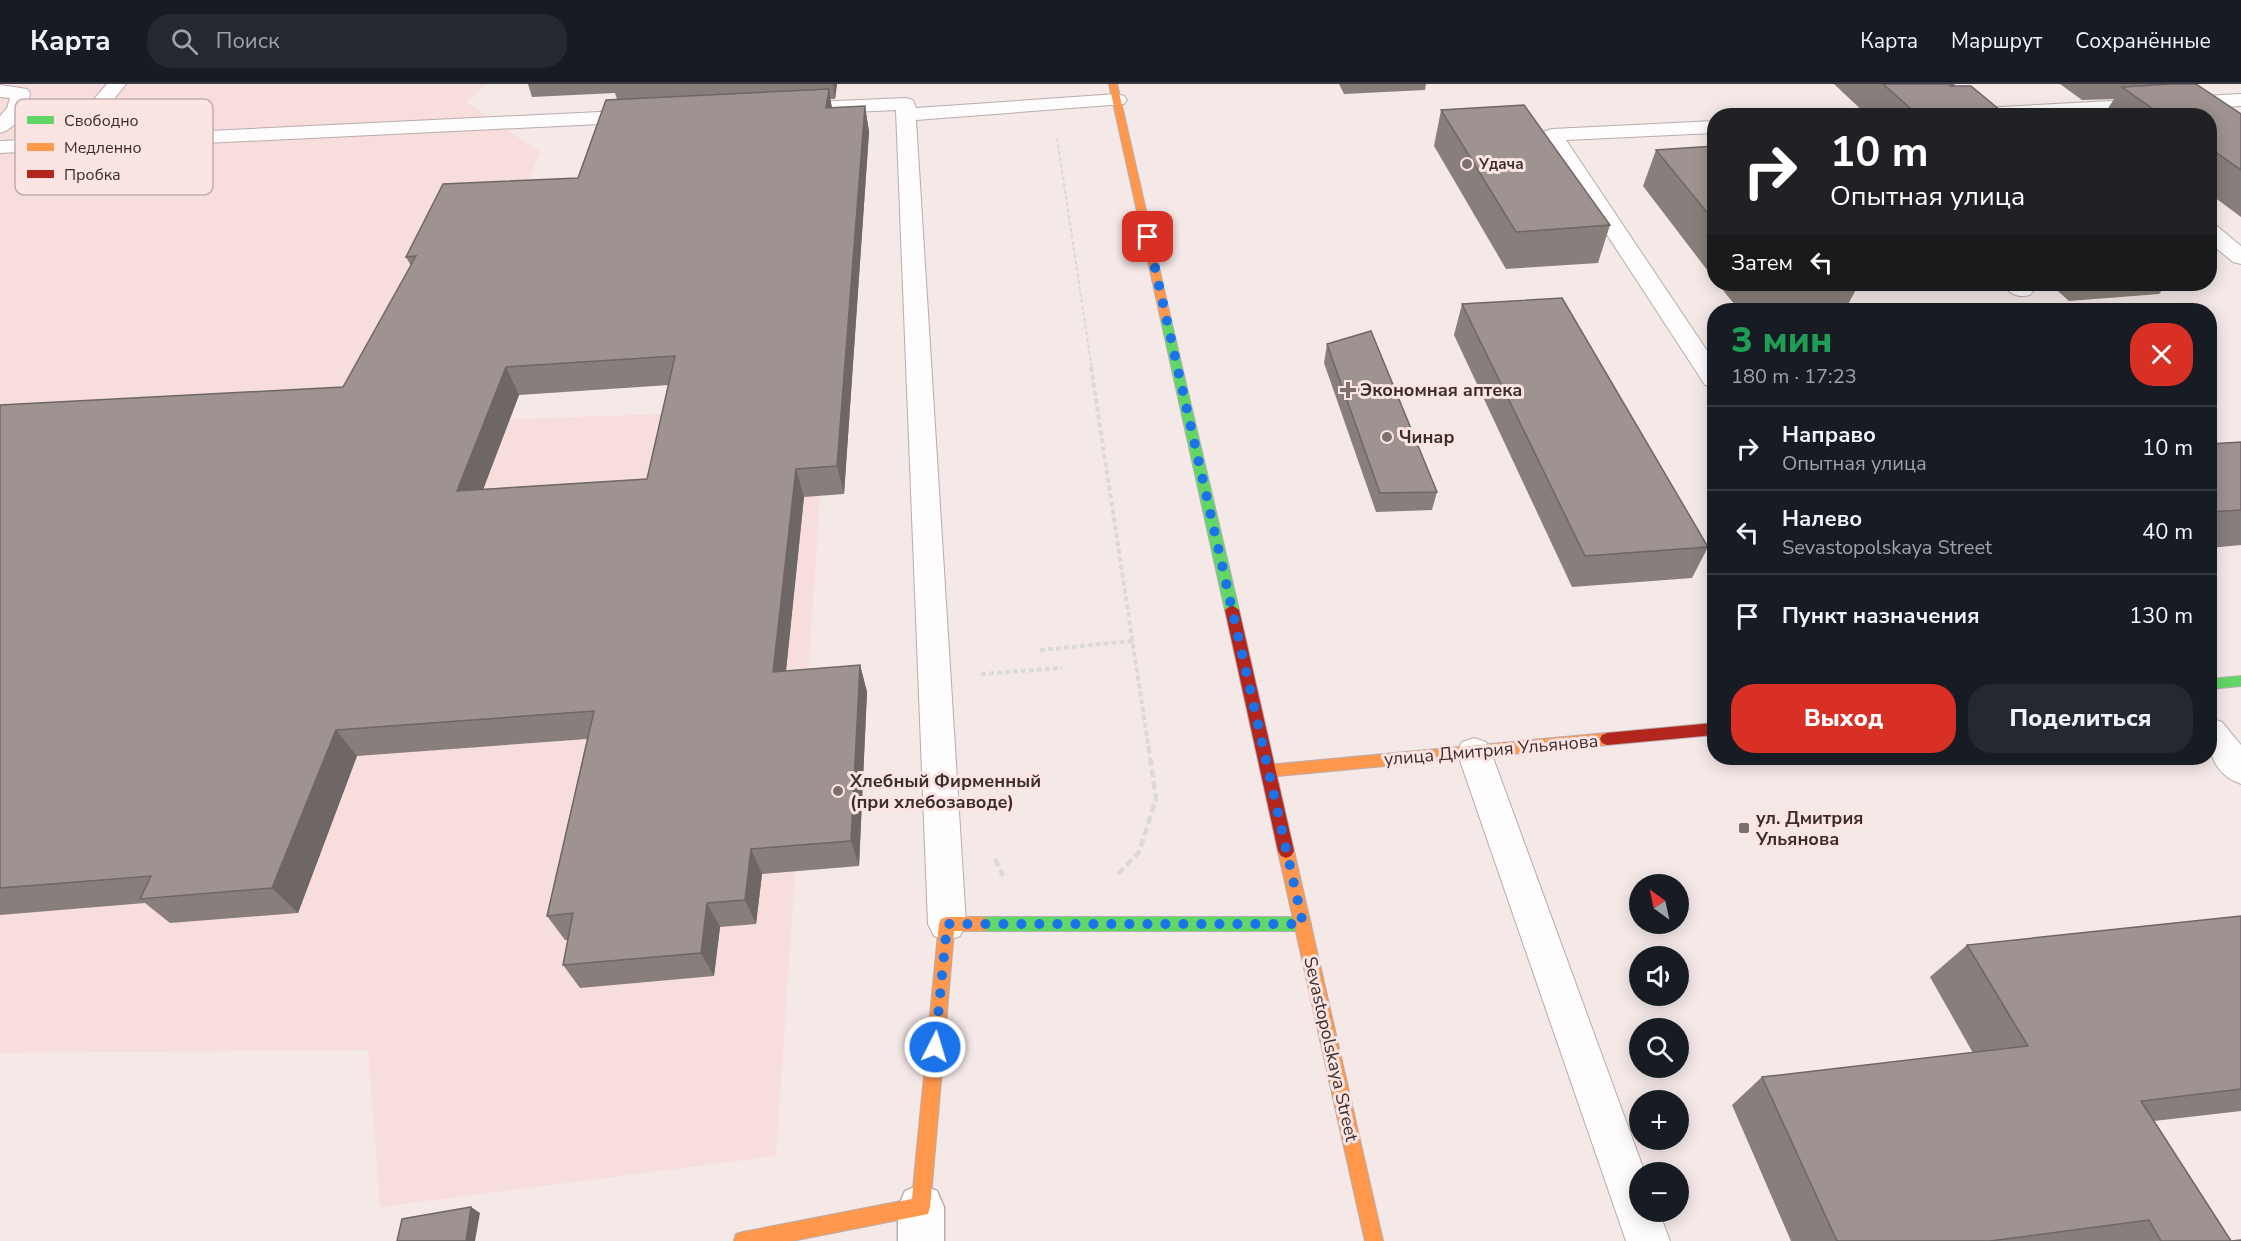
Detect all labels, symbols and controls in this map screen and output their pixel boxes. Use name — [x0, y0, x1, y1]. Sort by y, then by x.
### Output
search box — [147, 14, 567, 68]
text: Карта — [30, 22, 111, 60]
icon: search — [168, 25, 201, 58]
text: Поиск — [216, 26, 280, 56]
text: Карта — [1860, 27, 1918, 55]
text: Маршрут — [1951, 27, 2042, 55]
text: Сохранённые — [2075, 27, 2211, 55]
legend — [15, 99, 213, 195]
text: Свободно — [64, 110, 139, 132]
text: 10 m — [1830, 124, 1929, 181]
icon: right — [1731, 132, 1809, 210]
text: Медленно — [64, 137, 142, 159]
place label: Удача — [1478, 154, 1524, 174]
marker: Удача — [1460, 157, 1474, 171]
text: Пробка — [64, 164, 121, 186]
text: Опытная улица — [1830, 178, 2025, 215]
pin — [1122, 211, 1173, 262]
icon: arrive — [1131, 220, 1164, 253]
icon: left — [1805, 246, 1838, 279]
text: Затем — [1731, 248, 1793, 278]
text: 3 мин — [1731, 316, 1832, 365]
button: close — [2130, 323, 2193, 386]
text: 180 m · 17:23 — [1731, 363, 1857, 390]
place label: Экономная аптека — [1360, 378, 1522, 402]
marker: Экономная аптека — [1341, 383, 1355, 397]
text: Направо — [1782, 420, 1876, 450]
place label: Чинар — [1399, 425, 1455, 449]
marker: Чинар — [1380, 430, 1394, 444]
icon: right — [1731, 432, 1764, 465]
text: 10 m — [2142, 433, 2193, 463]
text: Опытная улица — [1782, 450, 1927, 477]
text: Налево — [1782, 504, 1862, 534]
icon: left — [1731, 516, 1764, 549]
text: 40 m — [2142, 517, 2193, 547]
text: Sevastopolskaya Street — [1782, 534, 1992, 561]
icon: arrive — [1731, 600, 1764, 633]
text: Пункт назначения — [1782, 601, 1980, 631]
text: 130 m — [2129, 601, 2193, 631]
button: Выход — [1731, 684, 1956, 753]
button: Поделиться — [1968, 684, 2193, 753]
street label: улица Дмитрия Ульянова — [1383, 729, 1599, 771]
place label: Хлебный Фирменный (при хлебозаводе) — [849, 769, 1041, 814]
marker: Хлебный Фирменный (при хлебозаводе) — [831, 784, 845, 798]
place label: ул. Дмитрия Ульянова — [1755, 806, 1863, 851]
marker: ул. Дмитрия Ульянова — [1737, 821, 1751, 835]
north arrow — [1629, 874, 1689, 934]
map controls — [1629, 874, 1689, 1222]
button: sound — [1629, 946, 1689, 1006]
street label: Sevastopolskaya Street — [1298, 954, 1364, 1144]
position arrow — [903, 1015, 967, 1079]
button: search — [1629, 1018, 1689, 1078]
button: + — [1629, 1090, 1689, 1150]
button: − — [1629, 1162, 1689, 1222]

